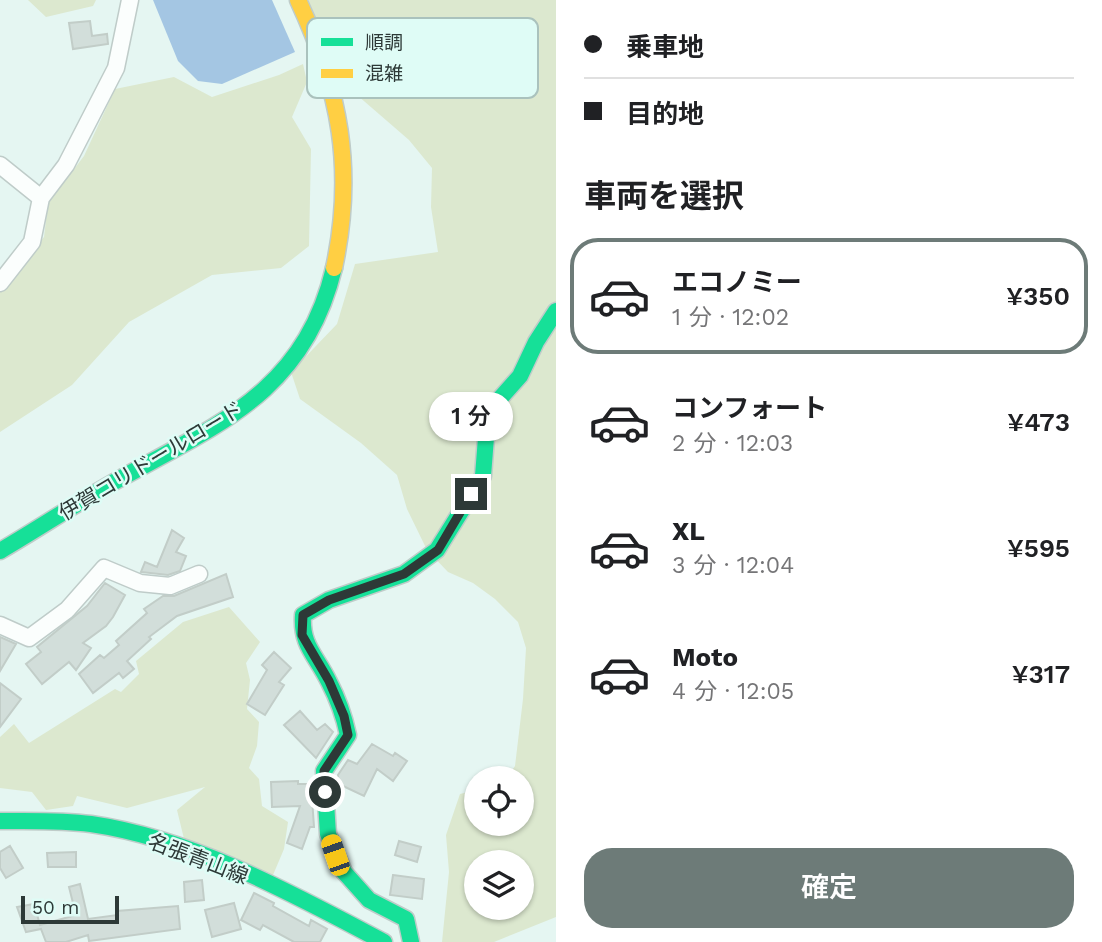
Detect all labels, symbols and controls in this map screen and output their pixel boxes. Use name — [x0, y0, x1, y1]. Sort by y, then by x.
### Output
legend — [307, 18, 538, 98]
text: 順調 — [365, 31, 403, 54]
text: 乗車地 — [626, 32, 704, 62]
text: 混雑 — [365, 62, 403, 85]
text: 目的地 — [626, 99, 704, 129]
text: 車両を選択 — [584, 177, 744, 215]
icon: car — [588, 265, 651, 328]
text: エコノミー — [672, 267, 802, 297]
text: ¥350 — [1006, 281, 1070, 311]
text: 1 分 · 12:02 — [672, 304, 789, 331]
icon: car — [588, 391, 651, 454]
callout: 1 分 — [429, 392, 513, 442]
text: コンフォート — [672, 393, 827, 423]
street label: 伊賀コリドールロード — [54, 396, 247, 525]
text: 1 分 — [451, 403, 491, 430]
text: ¥473 — [1007, 407, 1070, 437]
text: 2 分 · 12:03 — [672, 430, 793, 457]
route end — [455, 478, 487, 510]
text: XL — [672, 516, 705, 546]
icon: car — [588, 517, 651, 580]
text: ¥595 — [1007, 533, 1070, 563]
text: 3 分 · 12:04 — [672, 552, 794, 579]
text: Moto — [672, 642, 738, 672]
icon: car — [588, 643, 651, 706]
text: ¥317 — [1012, 659, 1070, 689]
text: 4 分 · 12:05 — [672, 678, 794, 705]
map controls — [464, 766, 534, 920]
button: locate — [464, 766, 534, 836]
route start — [309, 776, 341, 808]
street label: 名張青山線 — [145, 828, 252, 889]
car — [319, 832, 352, 878]
button: 確定 — [584, 848, 1074, 928]
button: layers — [464, 850, 534, 920]
scale bar — [21, 893, 119, 925]
text: 50 m — [32, 896, 79, 919]

